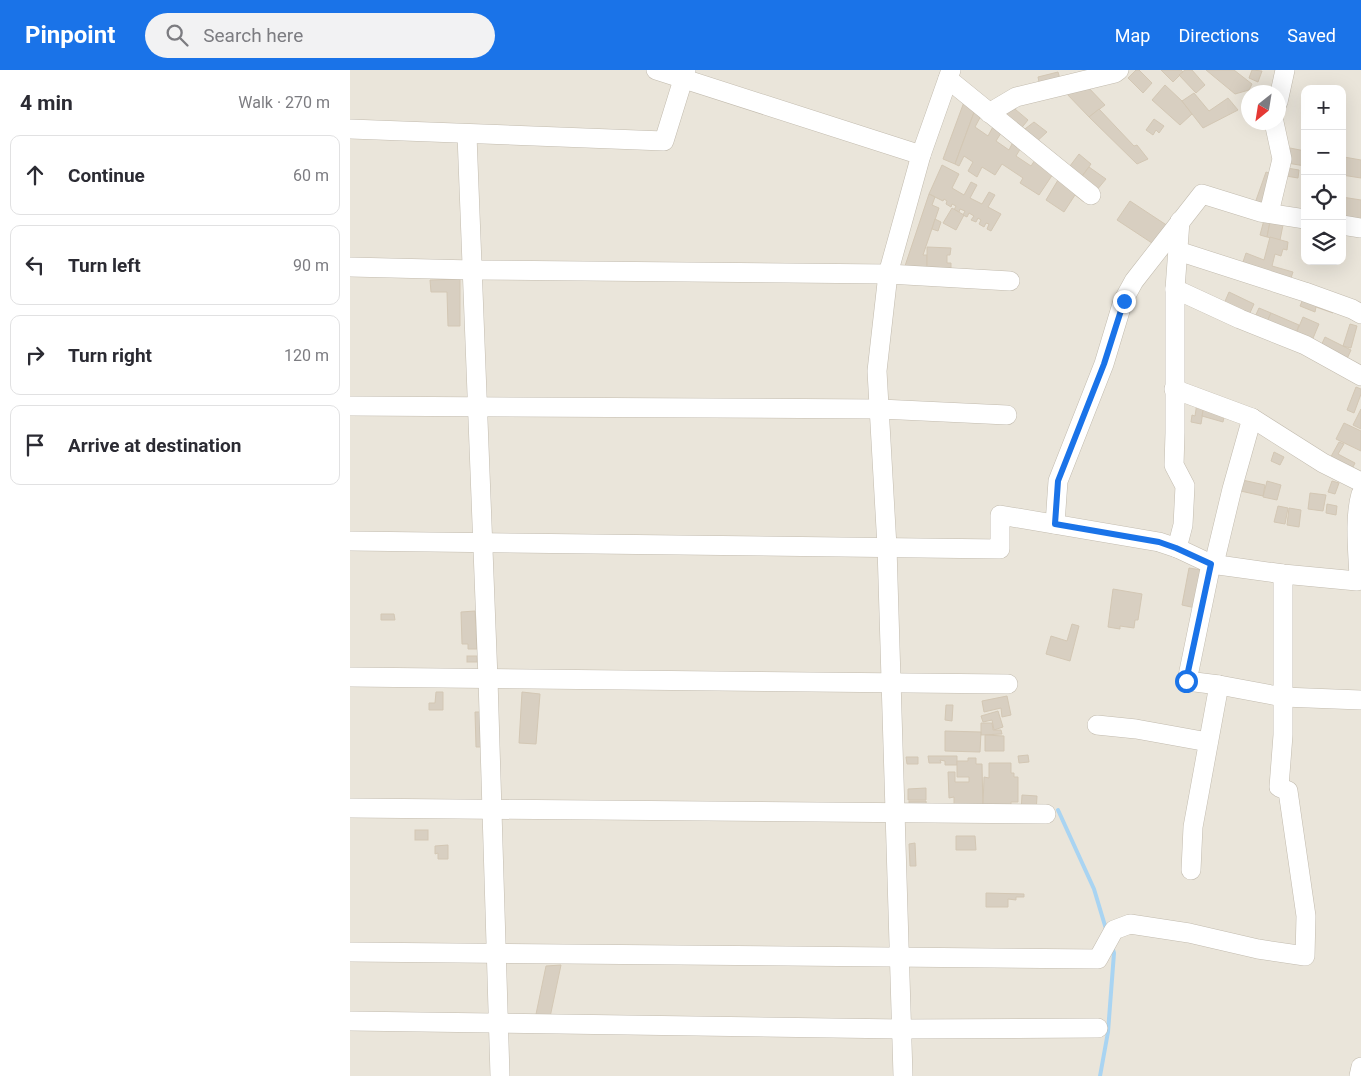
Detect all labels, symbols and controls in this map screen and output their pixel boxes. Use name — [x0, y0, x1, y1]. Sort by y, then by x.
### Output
search box — [145, 13, 495, 58]
text: Pinpoint — [25, 21, 115, 49]
icon: search — [163, 21, 191, 49]
text: Search here — [203, 24, 303, 47]
text: Map — [1115, 25, 1150, 46]
text: Directions — [1178, 25, 1259, 46]
text: Saved — [1287, 25, 1336, 46]
north arrow — [1241, 85, 1286, 130]
map controls — [1301, 85, 1346, 265]
button: + — [1301, 85, 1346, 130]
text: 4 min — [20, 91, 73, 115]
text: Walk · 270 m — [238, 93, 330, 112]
button: − — [1301, 130, 1346, 175]
icon: ahead — [21, 161, 49, 189]
text: Continue — [68, 164, 145, 187]
text: 60 m — [293, 166, 329, 185]
button: locate — [1301, 175, 1346, 220]
button: layers — [1301, 220, 1346, 265]
icon: left — [21, 251, 49, 279]
text: Turn left — [68, 254, 141, 277]
text: 90 m — [293, 256, 329, 275]
route end — [1113, 290, 1136, 313]
icon: right — [21, 341, 49, 369]
text: Turn right — [68, 344, 152, 367]
text: 120 m — [284, 346, 329, 365]
icon: arrive — [21, 431, 49, 459]
text: Arrive at destination — [68, 434, 241, 457]
route start — [1175, 670, 1198, 693]

